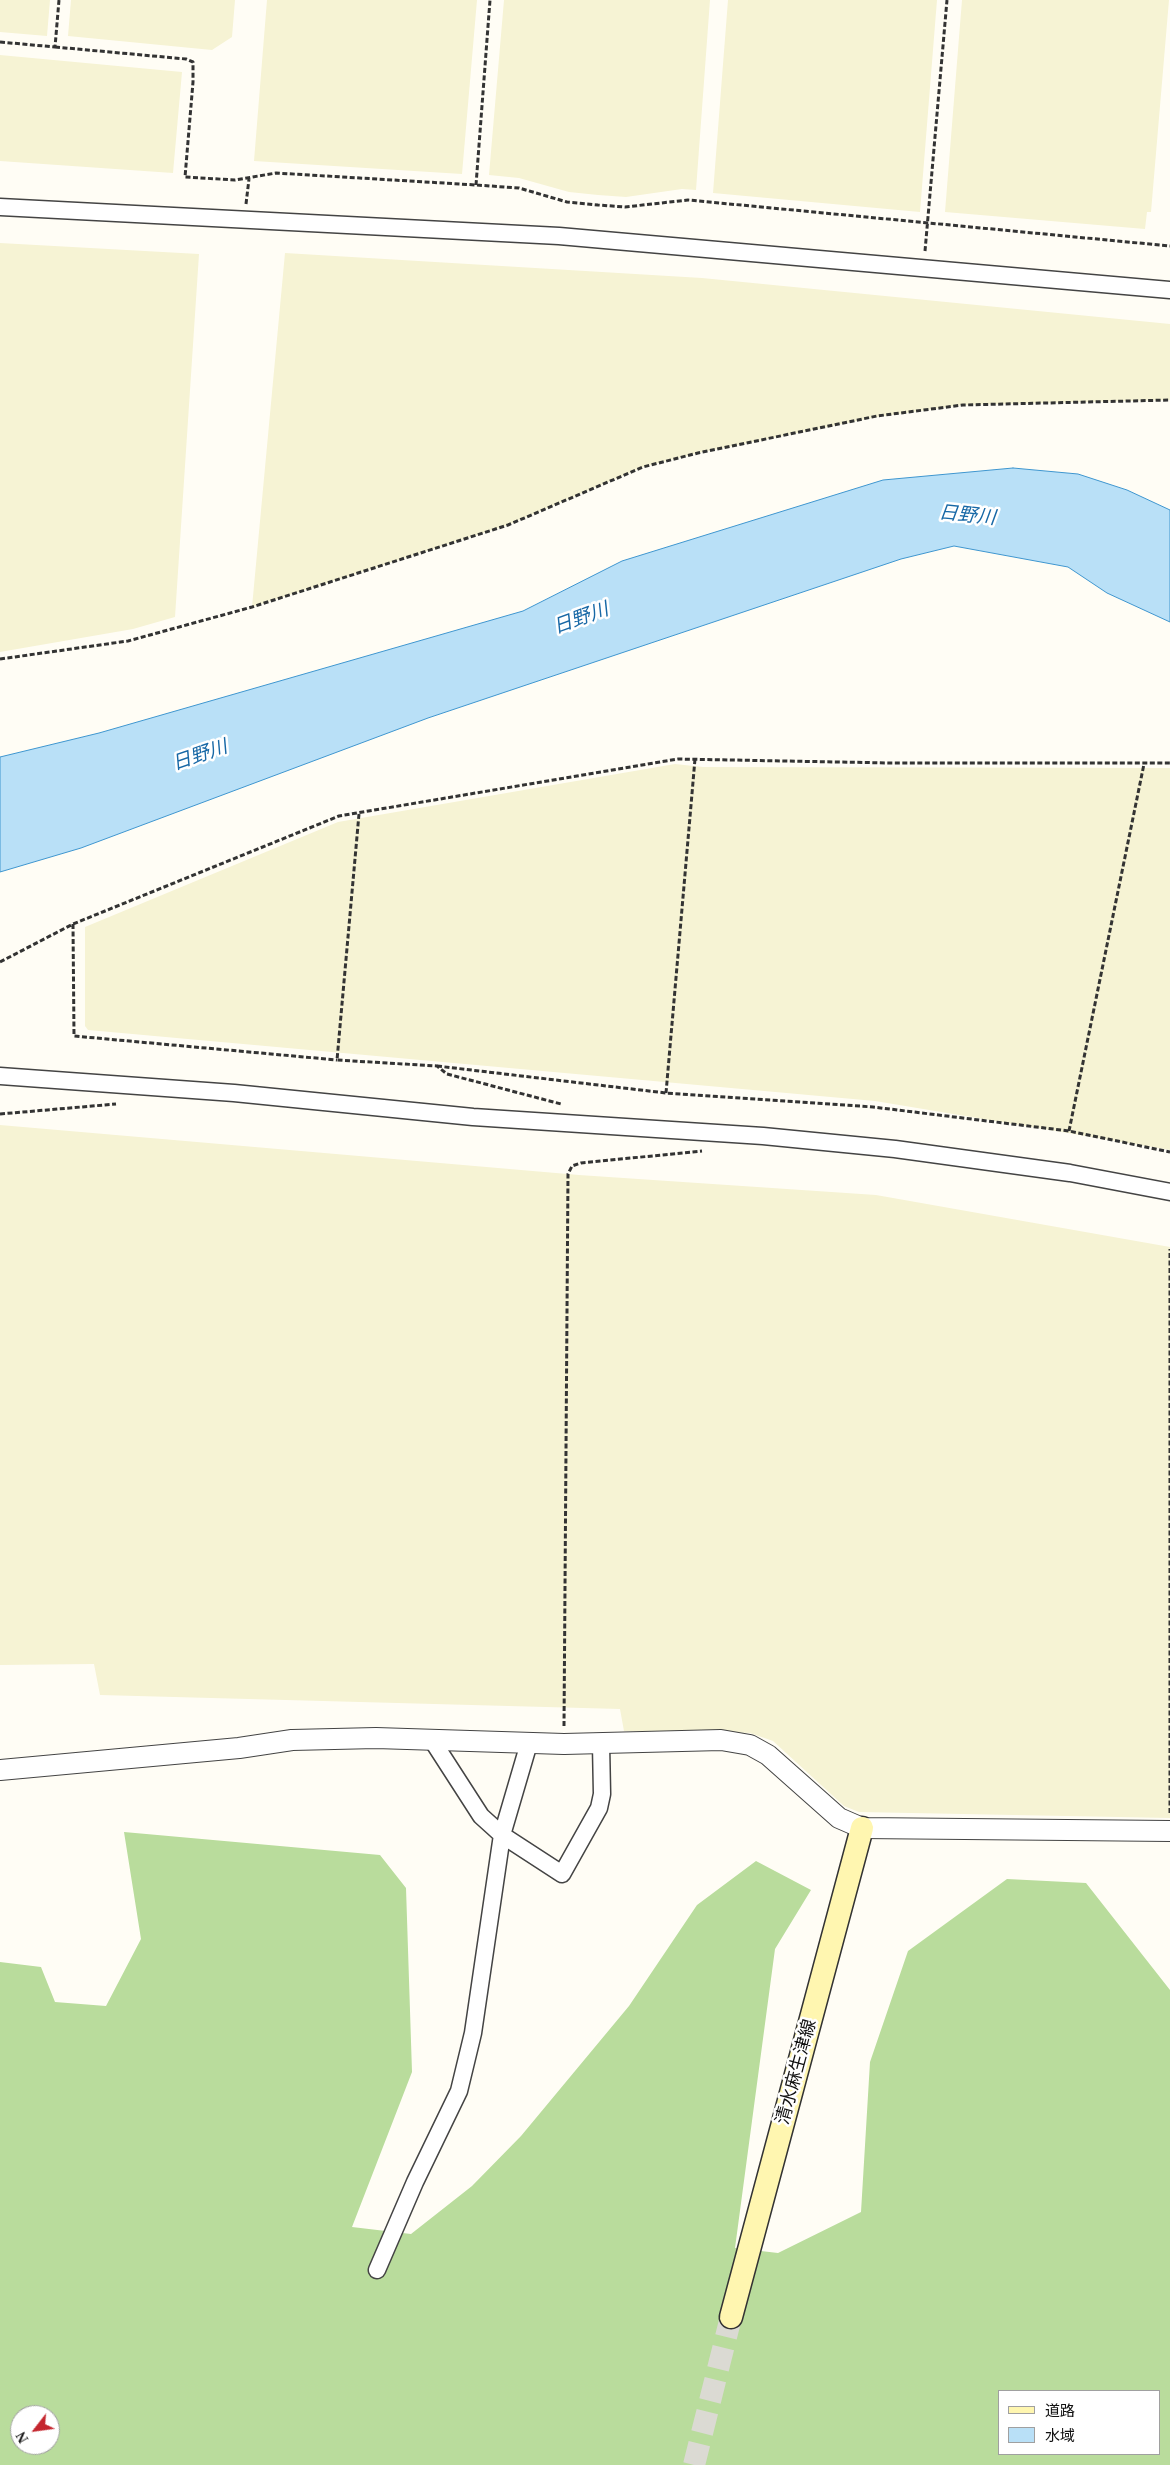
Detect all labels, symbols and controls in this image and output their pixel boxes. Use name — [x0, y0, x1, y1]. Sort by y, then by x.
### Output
water label: 日野川 — [937, 502, 997, 530]
water label: 日野川 — [550, 599, 612, 639]
water label: 日野川 — [169, 736, 231, 776]
street label: 清水麻生津線 — [773, 2017, 821, 2127]
legend — [998, 2390, 1160, 2455]
text: 道路 — [1045, 2403, 1075, 2419]
north arrow — [10, 2405, 60, 2455]
text: 水域 — [1045, 2428, 1075, 2444]
text: N — [13, 2429, 31, 2445]

